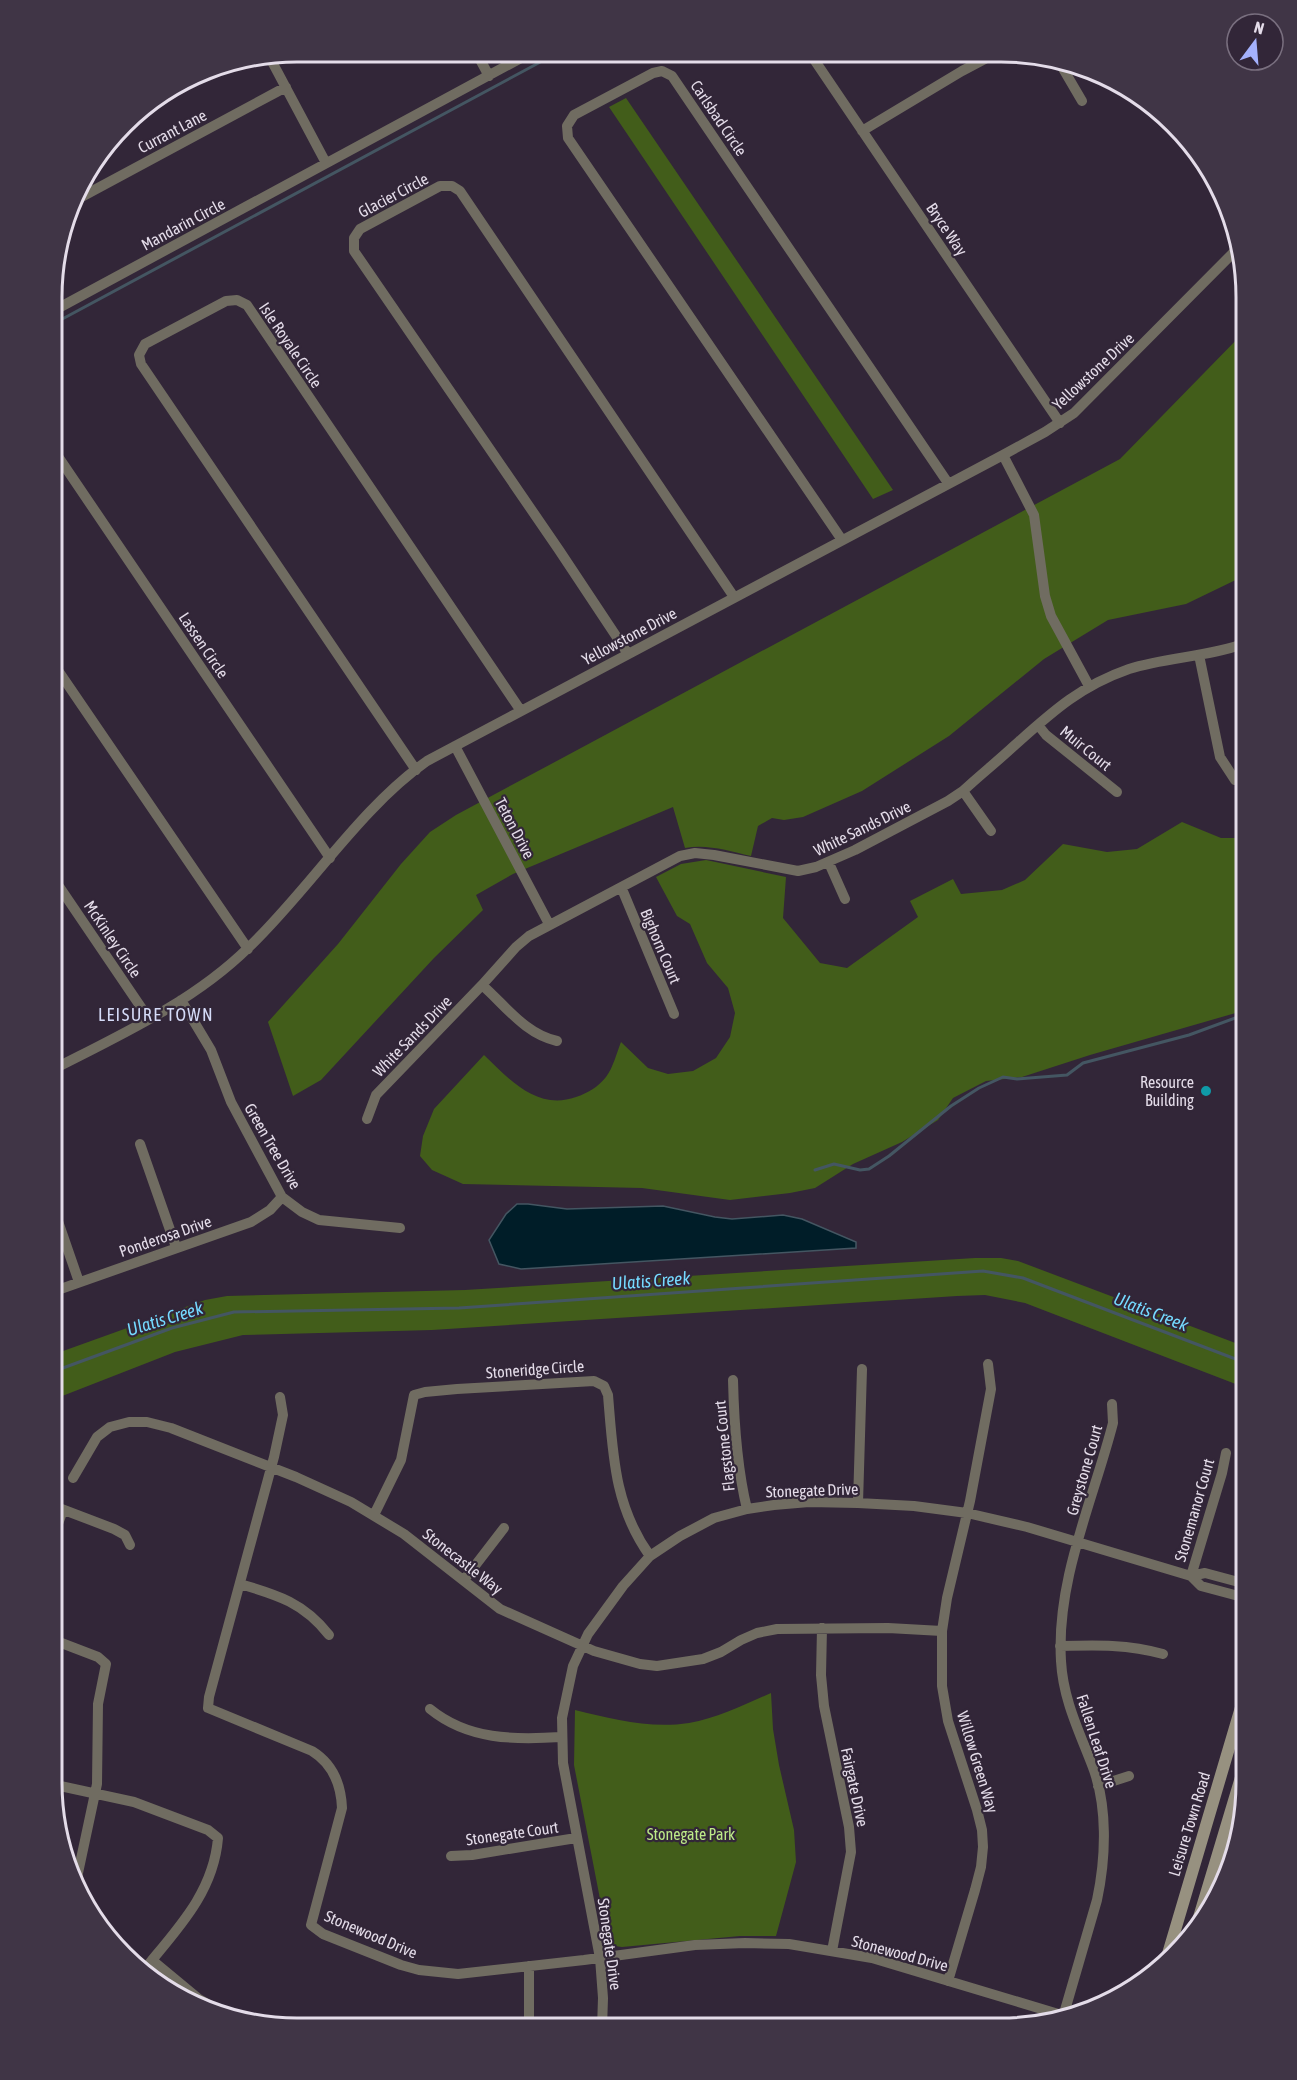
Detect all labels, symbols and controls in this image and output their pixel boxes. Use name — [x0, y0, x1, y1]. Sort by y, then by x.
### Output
north arrow — [1225, 12, 1285, 72]
text: N — [1252, 18, 1266, 38]
street label: Carlsbad Circle — [687, 77, 751, 159]
street label: Currant Lane — [135, 106, 209, 156]
street label: Glacier Circle — [355, 169, 431, 221]
street label: Mandarin Circle — [138, 194, 228, 254]
street label: Bryce Way — [922, 199, 971, 259]
street label: Isle Royale Circle — [255, 299, 326, 392]
street label: Yellowstone Drive — [1049, 329, 1137, 413]
street label: Yellowstone Drive — [579, 604, 679, 668]
street label: Lassen Circle — [176, 609, 232, 681]
street label: Muir Court — [1057, 722, 1116, 774]
street label: Teton Drive — [491, 794, 539, 862]
street label: White Sands Drive — [811, 797, 913, 859]
street label: McKinley Circle — [80, 897, 145, 981]
street label: Bighorn Court — [636, 906, 685, 987]
street label: White Sands Drive — [369, 992, 455, 1080]
district label: LEISURE TOWN — [98, 1004, 214, 1025]
place label: Resource Building — [1140, 1073, 1194, 1110]
marker: Resource Building — [1199, 1084, 1213, 1098]
street label: Green Tree Drive — [241, 1100, 305, 1192]
street label: Ponderosa Drive — [117, 1212, 213, 1260]
water label: Ulatis Creek — [611, 1267, 692, 1294]
water label: Ulatis Creek — [1111, 1288, 1193, 1336]
water label: Ulatis Creek — [124, 1297, 206, 1340]
street label: Stoneridge Circle — [485, 1357, 585, 1382]
street label: Flagstone Court — [710, 1399, 739, 1492]
street label: Greystone Court — [1062, 1422, 1107, 1518]
street label: Stonemanor Court — [1171, 1456, 1217, 1564]
street label: Stonegate Drive — [765, 1479, 859, 1502]
street label: Stonecastle Way — [419, 1524, 507, 1599]
street label: Fallen Leaf Drive — [1073, 1692, 1121, 1790]
street label: Willow Green Way — [953, 1709, 1002, 1816]
street label: Fairgate Drive — [837, 1746, 872, 1828]
street label: Leisure Town Road — [1165, 1770, 1213, 1878]
street label: Stonegate Court — [465, 1818, 560, 1849]
park label: Stonegate Park — [647, 1825, 735, 1844]
street label: Stonegate Drive — [594, 1897, 625, 1991]
street label: Stonewood Drive — [322, 1906, 420, 1962]
street label: Stonewood Drive — [850, 1932, 950, 1974]

